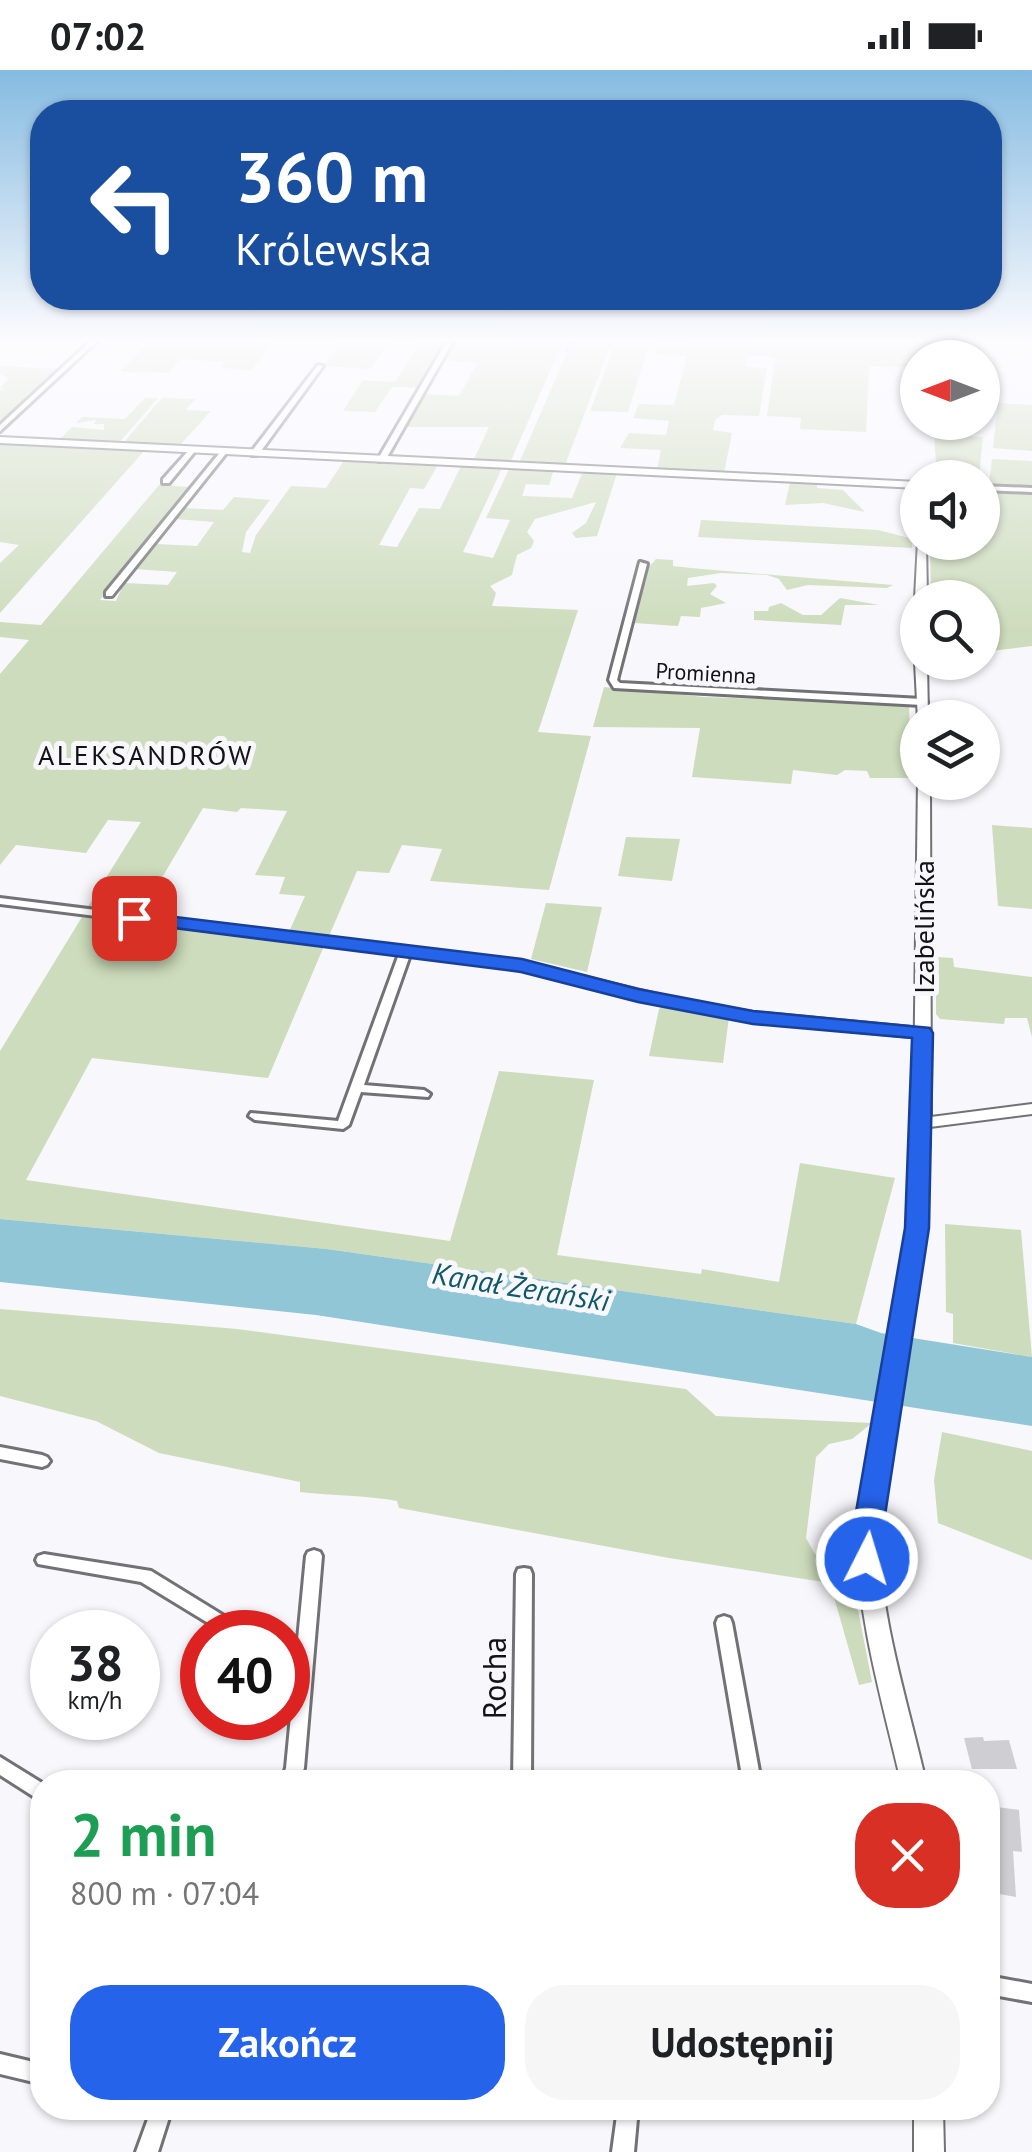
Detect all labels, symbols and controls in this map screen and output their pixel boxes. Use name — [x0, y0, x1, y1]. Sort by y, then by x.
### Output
text: 07:02 — [50, 11, 146, 60]
text: 360 m — [235, 131, 428, 221]
icon: left — [70, 140, 200, 270]
text: Królewska — [235, 219, 432, 277]
north arrow — [900, 340, 1000, 440]
map controls — [900, 340, 1000, 800]
button: sound — [900, 460, 1000, 560]
button: search — [900, 580, 1000, 680]
street label: Promienna — [655, 656, 757, 690]
button: layers — [900, 700, 1000, 800]
district label: ALEKSANDRÓW — [38, 736, 254, 773]
street label: Izabelińska — [905, 860, 942, 994]
pin — [92, 876, 177, 961]
icon: arrive — [107, 891, 162, 946]
water label: Kanał Żerański — [430, 1253, 614, 1319]
position arrow — [815, 1507, 919, 1611]
speed limit sign: 40 — [180, 1610, 310, 1740]
text: 38 — [67, 1630, 123, 1695]
street label: Rocha — [473, 1637, 515, 1719]
text: km/h — [68, 1684, 122, 1716]
text: 2 min — [70, 1795, 216, 1873]
button: close — [855, 1803, 960, 1908]
text: 800 m · 07:04 — [70, 1872, 259, 1914]
button: Zakończ — [70, 1985, 505, 2100]
button: Udostępnij — [525, 1985, 960, 2100]

